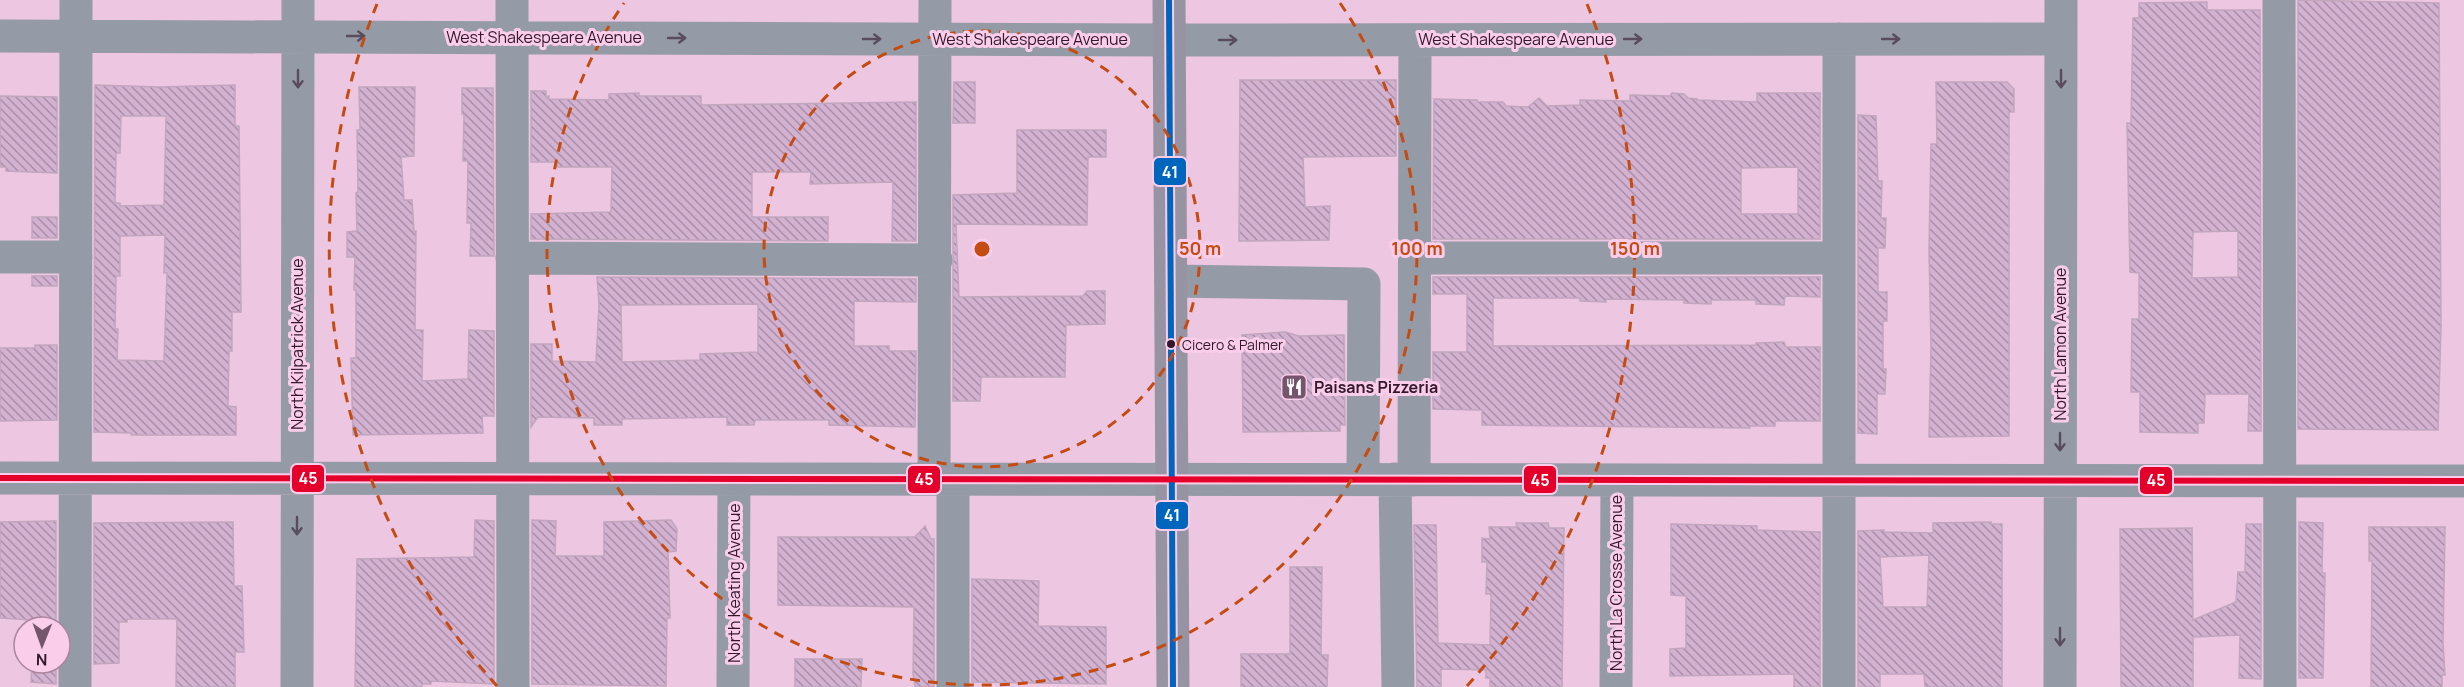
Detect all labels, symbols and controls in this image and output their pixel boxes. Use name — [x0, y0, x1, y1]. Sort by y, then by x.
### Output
street label: West Shakespeare Avenue — [446, 26, 642, 48]
street label: West Shakespeare Avenue — [932, 28, 1128, 50]
street label: West Shakespeare Avenue — [1418, 28, 1614, 50]
one-way arrow — [346, 30, 366, 42]
one-way arrow — [667, 32, 687, 44]
one-way arrow — [862, 33, 882, 45]
one-way arrow — [1623, 33, 1643, 45]
one-way arrow — [1881, 33, 1901, 45]
one-way arrow — [1218, 34, 1238, 46]
one-way arrow — [292, 69, 304, 89]
one-way arrow — [2055, 69, 2067, 89]
line badge: 41 — [1153, 157, 1187, 186]
text: 41 — [1162, 161, 1178, 183]
text: 50 m — [1179, 236, 1221, 260]
text: 100 m — [1391, 236, 1443, 260]
text: 150 m — [1610, 236, 1660, 260]
centre of rings — [972, 239, 992, 259]
street label: North Kilpatrick Avenue — [286, 258, 308, 430]
street label: North Lamon Avenue — [2049, 268, 2071, 420]
place label: Cicero & Palmer — [1182, 335, 1283, 354]
marker: Cicero & Palmer — [1165, 338, 1177, 350]
restaurant icon: Paisans Pizzeria — [1279, 372, 1309, 402]
place label: Paisans Pizzeria — [1314, 376, 1438, 398]
one-way arrow — [2054, 432, 2066, 452]
line badge: 45 — [291, 464, 325, 493]
line badge: 45 — [907, 465, 941, 494]
line badge: 45 — [1523, 465, 1557, 494]
line badge: 45 — [2139, 466, 2173, 495]
text: 45 — [298, 467, 318, 489]
text: 45 — [914, 468, 934, 490]
text: 45 — [1530, 469, 1550, 491]
text: 45 — [2146, 469, 2166, 491]
street label: North La Crosse Avenue — [1605, 495, 1627, 671]
line badge: 41 — [1155, 501, 1189, 530]
street label: North Keating Avenue — [723, 503, 745, 663]
text: 41 — [1164, 504, 1180, 526]
one-way arrow — [291, 516, 303, 536]
north arrow — [12, 615, 72, 675]
one-way arrow — [2054, 627, 2066, 647]
text: N — [36, 649, 48, 671]

